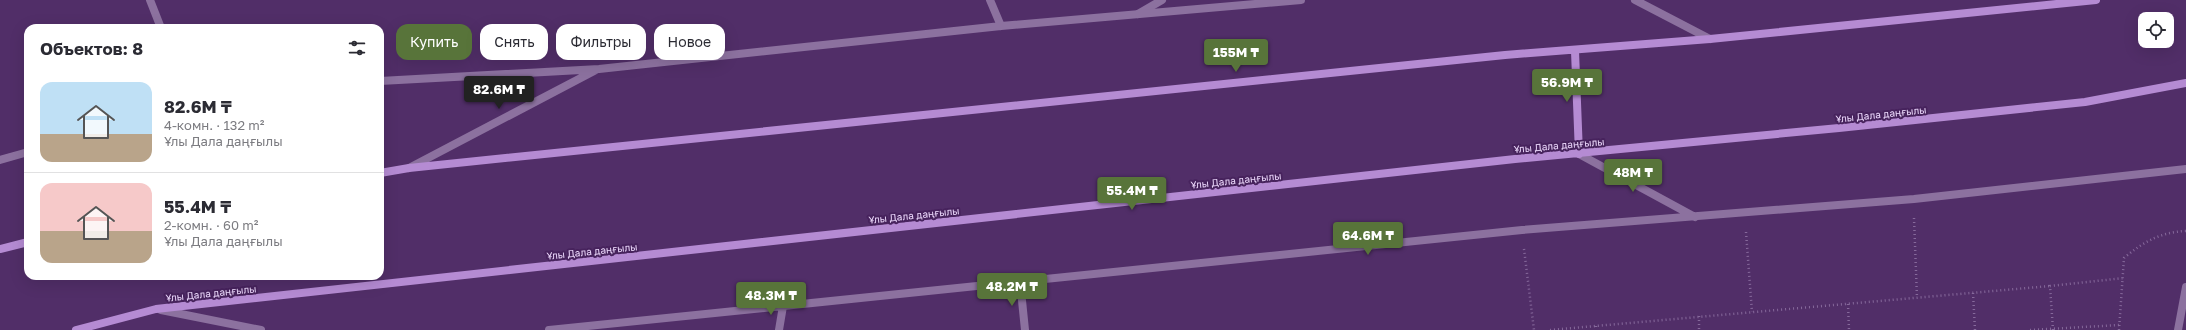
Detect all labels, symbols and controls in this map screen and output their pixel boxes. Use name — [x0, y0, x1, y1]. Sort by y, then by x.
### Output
map controls — [2138, 12, 2174, 48]
button: locate — [2138, 12, 2174, 48]
chip: Купить — [396, 24, 472, 60]
chip: Снять — [480, 24, 548, 60]
chip: Фильтры — [556, 24, 646, 60]
chip: Новое — [654, 24, 725, 60]
icon: filters — [346, 37, 368, 59]
text: Объектов: 8 — [40, 38, 143, 59]
pin: 155M ₸ — [1203, 39, 1269, 73]
text: 155M ₸ — [1213, 44, 1259, 60]
pin: 56.9M ₸ — [1530, 69, 1604, 103]
text: 56.9M ₸ — [1541, 74, 1593, 90]
pin: 82.6M ₸ — [462, 76, 536, 110]
text: 82.6M ₸ — [473, 81, 525, 97]
text: 82.6M ₸ — [164, 96, 232, 117]
icon: home — [72, 98, 120, 146]
street label: Ұлы Дала даңғылы — [1835, 103, 1927, 125]
text: 4-комн. · 132 m² — [164, 117, 264, 133]
text: Ұлы Дала даңғылы — [164, 133, 283, 149]
street label: Ұлы Дала даңғылы — [1513, 135, 1605, 155]
pin: 48M ₸ — [1605, 159, 1661, 193]
text: 48M ₸ — [1613, 164, 1653, 180]
street label: Ұлы Дала даңғылы — [1190, 169, 1282, 191]
pin: 55.4M ₸ — [1095, 177, 1169, 211]
text: 55.4M ₸ — [1106, 182, 1158, 198]
text: 55.4M ₸ — [164, 196, 231, 217]
icon: home — [72, 199, 120, 247]
street label: Ұлы Дала даңғылы — [868, 204, 960, 226]
text: 2-комн. · 60 m² — [164, 217, 258, 233]
pin: 64.6M ₸ — [1331, 222, 1405, 256]
text: 64.6M ₸ — [1342, 227, 1394, 243]
text: Ұлы Дала даңғылы — [164, 233, 283, 249]
street label: Ұлы Дала даңғылы — [546, 240, 638, 262]
pin: 48.2M ₸ — [975, 273, 1049, 307]
text: 48.2M ₸ — [986, 278, 1038, 294]
street label: Ұлы Дала даңғылы — [165, 282, 257, 304]
pin: 48.3M ₸ — [734, 282, 808, 316]
text: 48.3M ₸ — [745, 287, 797, 303]

